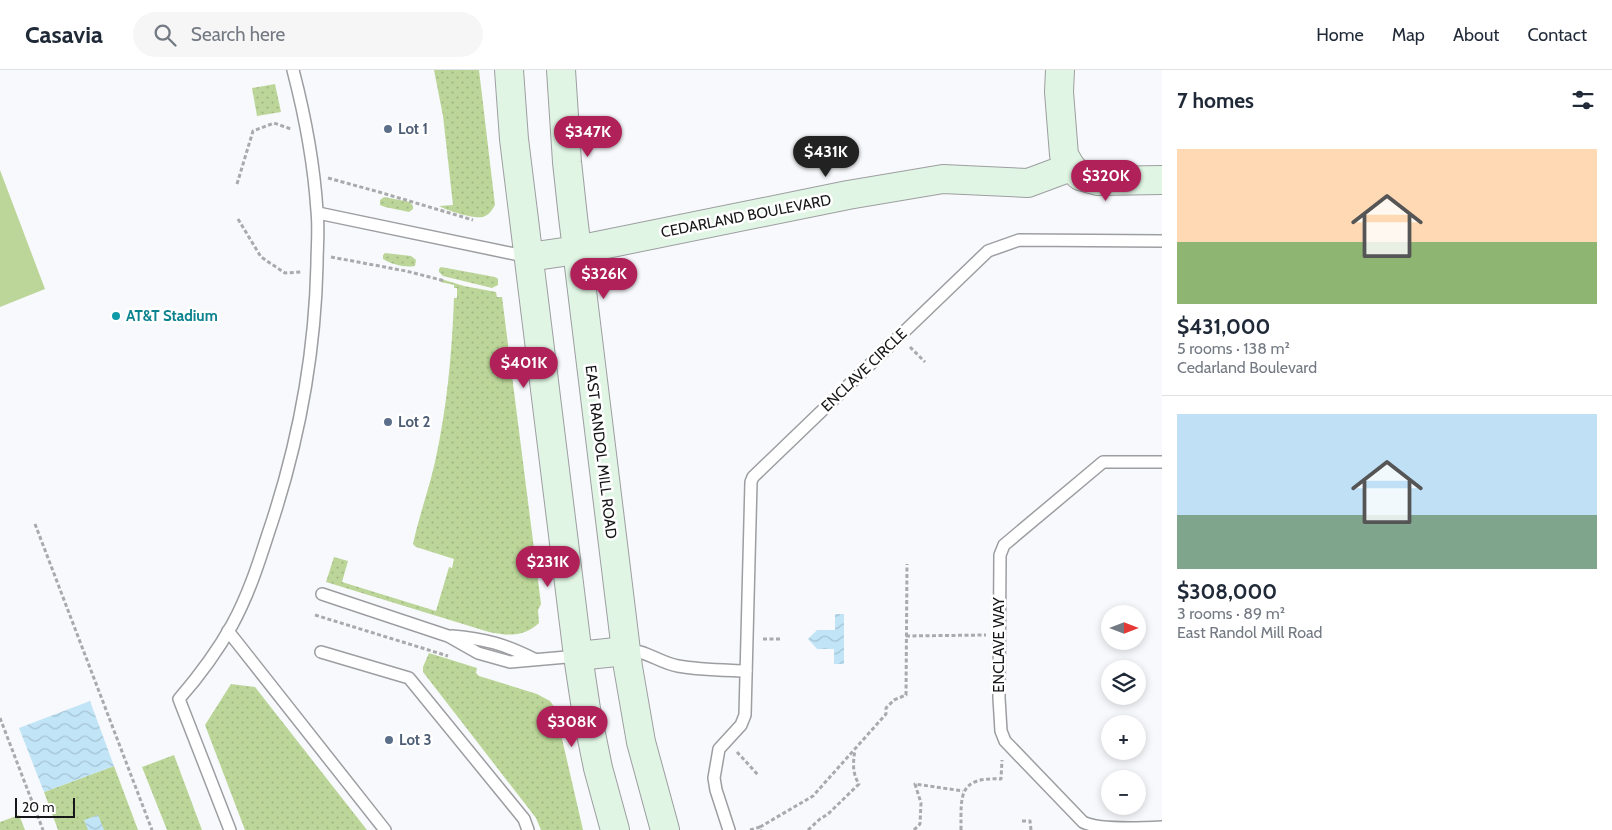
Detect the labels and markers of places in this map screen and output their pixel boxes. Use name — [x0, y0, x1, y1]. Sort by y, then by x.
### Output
pin: $347K — [553, 116, 623, 158]
place label: Lot 1 — [398, 120, 428, 138]
marker: Lot 1 — [382, 123, 394, 135]
pin: $431K — [791, 136, 861, 178]
pin: $320K — [1071, 160, 1141, 202]
pin: $326K — [569, 258, 639, 300]
place label: AT&T Stadium — [126, 307, 218, 325]
marker: AT&T Stadium — [110, 310, 122, 322]
pin: $401K — [489, 346, 559, 389]
place label: Lot 2 — [398, 413, 430, 431]
marker: Lot 2 — [382, 416, 394, 428]
pin: $231K — [513, 546, 583, 588]
pin: $308K — [537, 706, 607, 748]
place label: Lot 3 — [399, 731, 432, 749]
marker: Lot 3 — [383, 734, 395, 746]

